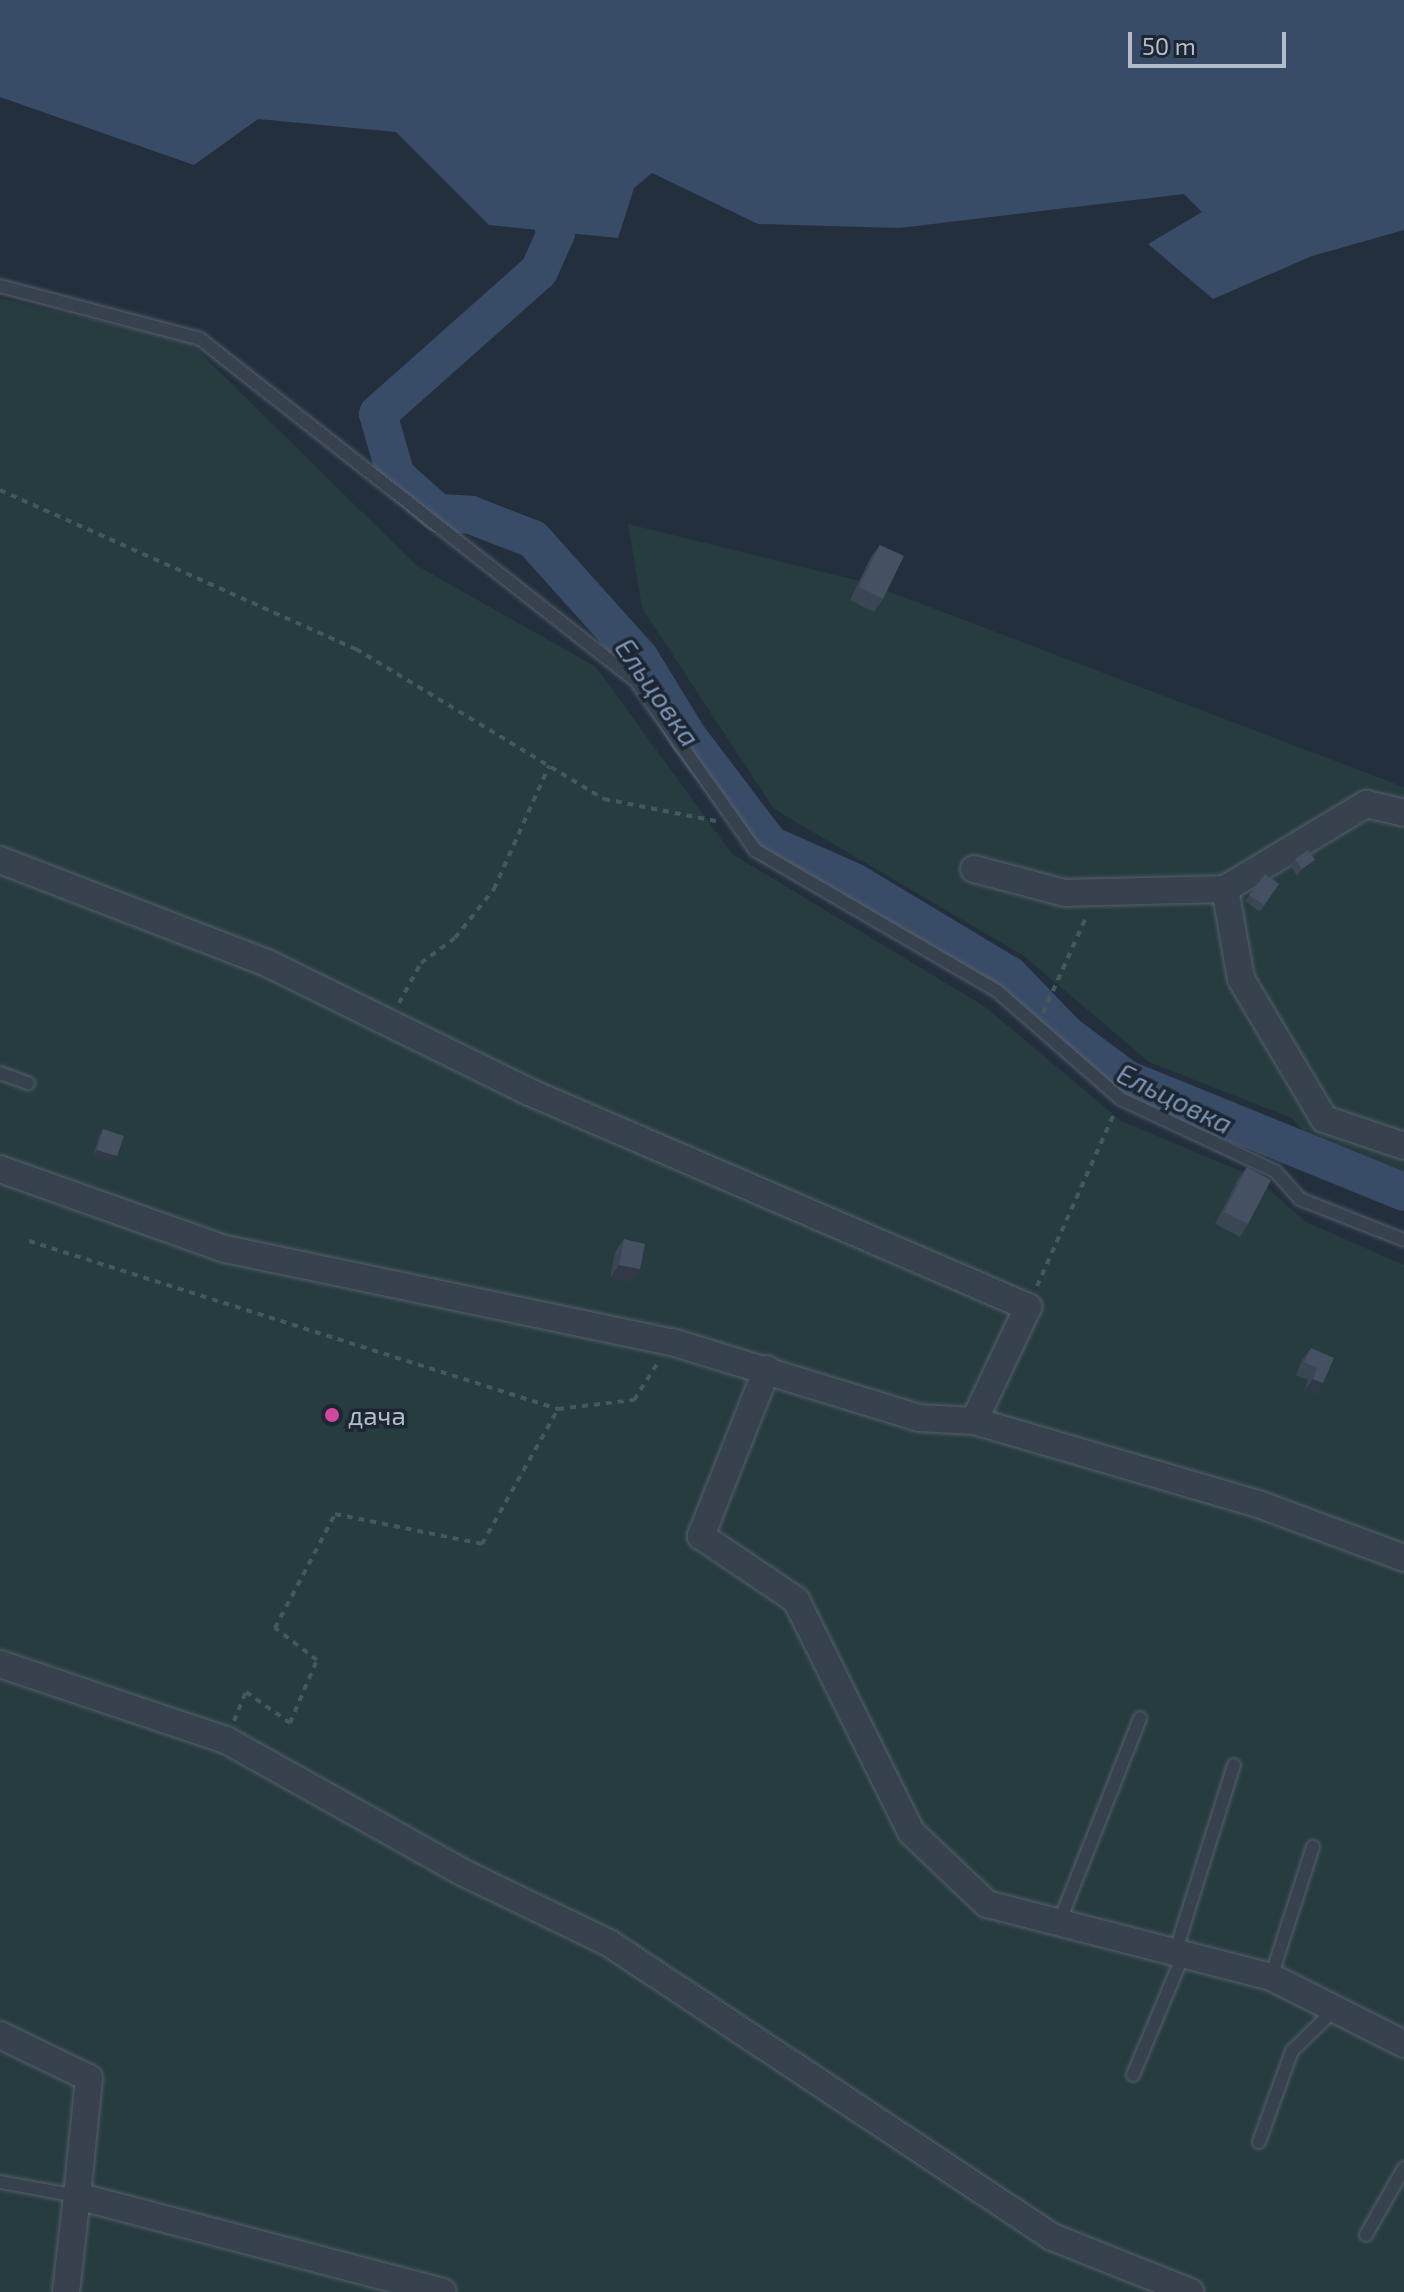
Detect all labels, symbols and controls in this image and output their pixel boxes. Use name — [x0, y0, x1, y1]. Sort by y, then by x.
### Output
scale bar — [1132, 16, 1290, 66]
text: 50 m — [1142, 31, 1196, 60]
water label: Ельцовка — [609, 631, 707, 753]
water label: Ельцовка — [1112, 1056, 1238, 1140]
place label: дача — [348, 1399, 406, 1431]
marker: дача — [323, 1406, 341, 1424]

